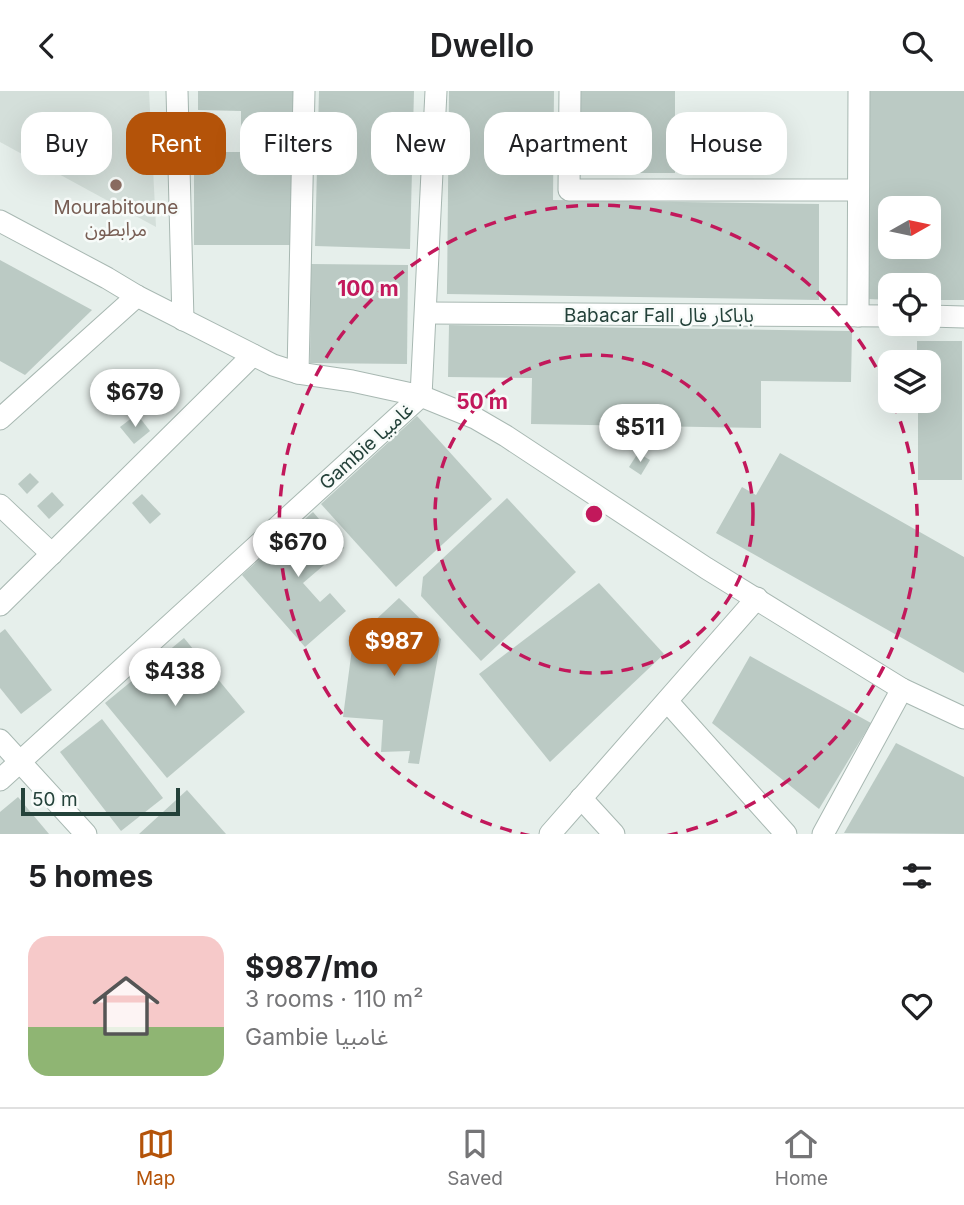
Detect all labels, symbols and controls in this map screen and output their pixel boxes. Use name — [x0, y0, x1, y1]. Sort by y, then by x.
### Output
text: Dwello — [430, 26, 534, 65]
icon: back — [28, 27, 66, 65]
icon: search — [898, 27, 936, 65]
chip: Buy — [21, 112, 112, 175]
chip: Rent — [126, 112, 226, 175]
chip: Filters — [240, 112, 357, 175]
chip: New — [371, 112, 470, 175]
chip: Apartment — [484, 112, 652, 175]
chip: House — [666, 112, 787, 175]
marker: Mourabitoune مرابطون — [108, 177, 124, 193]
place label: Mourabitoune مرابطون — [54, 196, 178, 241]
north arrow — [878, 196, 942, 259]
map controls — [878, 196, 941, 413]
button: locate — [878, 273, 941, 336]
text: 100 m — [337, 276, 399, 301]
street label: Babacar Fall باباكار فال — [564, 304, 754, 327]
button: layers — [878, 350, 941, 413]
pin: $679 — [94, 369, 176, 429]
text: $679 — [106, 378, 164, 406]
text: 50 m — [456, 389, 508, 414]
street label: Gambie غامبيا — [315, 398, 418, 495]
pin: $511 — [599, 405, 681, 464]
text: $511 — [615, 413, 665, 441]
centre of rings — [582, 502, 606, 526]
pin: $670 — [257, 519, 339, 579]
text: $670 — [269, 528, 327, 556]
pin: $987 — [353, 619, 435, 678]
text: $987 — [365, 627, 423, 655]
pin: $438 — [134, 649, 216, 708]
text: $438 — [145, 657, 205, 685]
scale bar — [21, 785, 180, 817]
text: 50 m — [32, 788, 78, 811]
icon: filters — [898, 857, 936, 895]
text: 5 homes — [28, 858, 153, 894]
text: $987/mo — [245, 949, 379, 985]
icon: home — [84, 964, 168, 1048]
text: 3 rooms · 110 m² — [245, 985, 423, 1013]
icon: heart — [898, 987, 936, 1025]
text: Gambie غامبيا — [245, 1023, 388, 1051]
tab: Map — [136, 1125, 175, 1190]
tab: Saved — [447, 1125, 503, 1190]
tab: Home — [775, 1125, 828, 1190]

